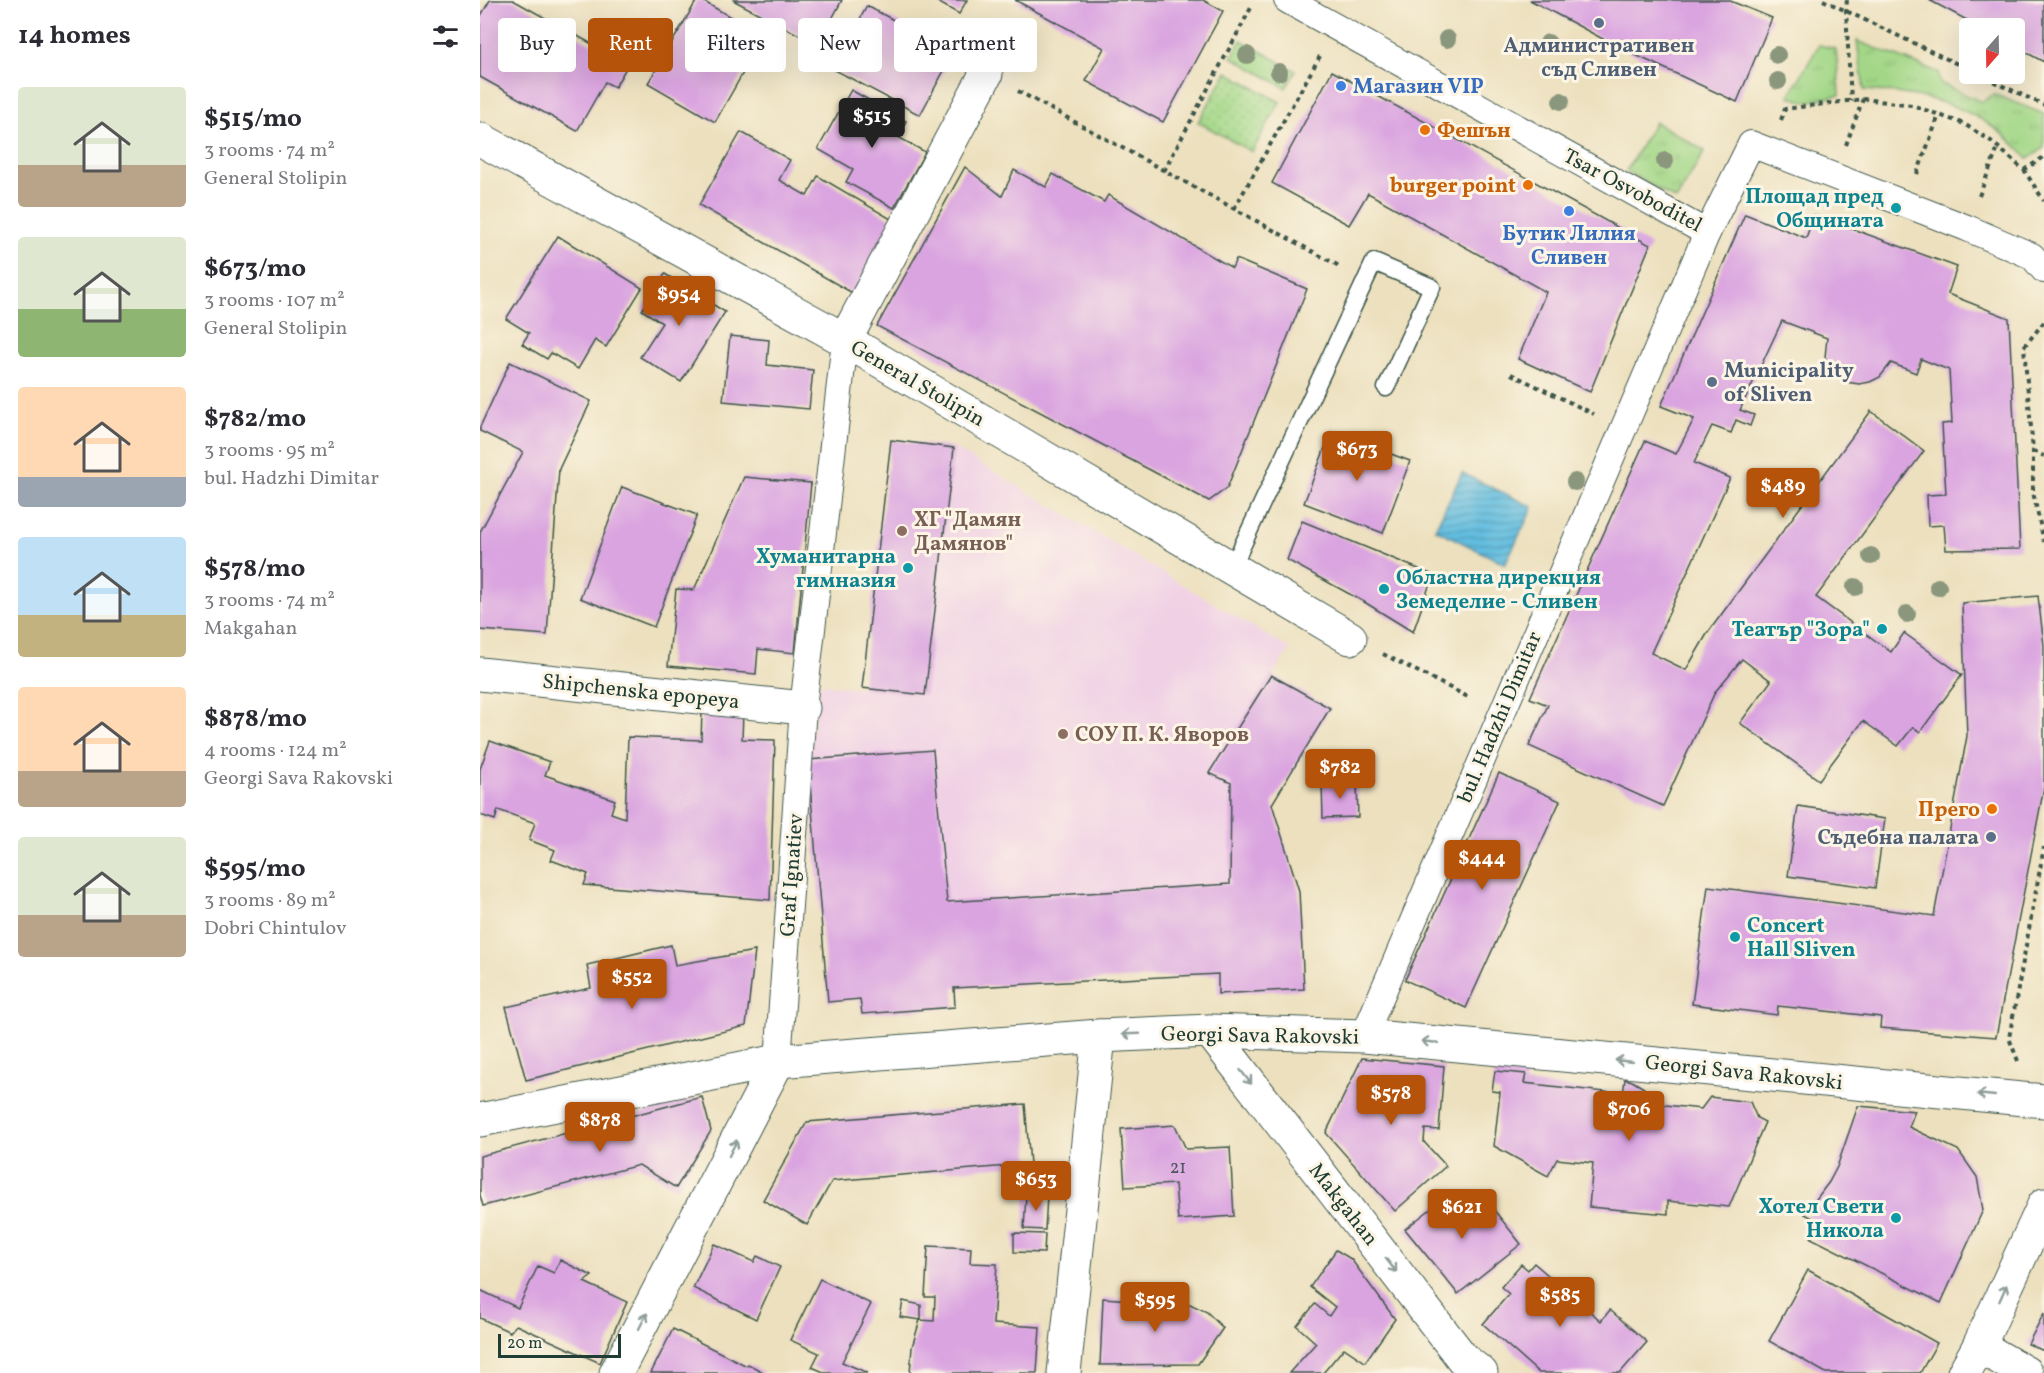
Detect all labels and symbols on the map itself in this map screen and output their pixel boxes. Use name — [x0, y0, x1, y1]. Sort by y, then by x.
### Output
marker: Административен съд Сливен — [1592, 16, 1606, 30]
north arrow — [1959, 18, 2025, 84]
place label: Административен съд Сливен — [1503, 32, 1695, 85]
place label: Магазин VIP — [1353, 73, 1484, 102]
marker: Магазин VIP — [1334, 79, 1348, 93]
pin: $515 — [836, 98, 908, 149]
place label: Фешън — [1437, 117, 1511, 146]
marker: Фешън — [1418, 123, 1432, 137]
street label: Tsar Osvoboditel — [1558, 142, 1707, 240]
place label: burger point — [1390, 172, 1516, 201]
marker: burger point — [1521, 178, 1535, 192]
place label: Площад пред Общината — [1745, 183, 1884, 236]
marker: Площад пред Общината — [1889, 201, 1903, 215]
marker: Бутик Лилия Сливен — [1562, 204, 1576, 218]
place label: Бутик Лилия Сливен — [1502, 220, 1636, 273]
pin: $954 — [643, 276, 715, 327]
street label: General Stolipin — [845, 334, 990, 435]
place label: Municipality of Sliven — [1724, 357, 1854, 410]
marker: Municipality of Sliven — [1705, 375, 1719, 389]
pin: $673 — [1321, 431, 1393, 482]
pin: $489 — [1747, 468, 1819, 519]
place label: ХГ "Дамян Дамянов" — [914, 506, 1021, 559]
marker: ХГ "Дамян Дамянов" — [895, 524, 909, 538]
place label: Хуманитарна гимназия — [756, 543, 896, 596]
marker: Хуманитарна гимназия — [901, 561, 915, 575]
place label: Областна дирекция Земеделие - Сливен — [1396, 564, 1601, 617]
marker: Областна дирекция Земеделие - Сливен — [1377, 582, 1391, 596]
place label: Театър "Зора" — [1732, 616, 1870, 645]
marker: Театър "Зора" — [1875, 622, 1889, 636]
street label: bul. Hadzhi Dimitar — [1451, 627, 1550, 808]
street label: Shipchenska epopeya — [541, 668, 741, 717]
place label: СОУ П. К. Яворов — [1075, 721, 1249, 750]
marker: СОУ П. К. Яворов — [1056, 727, 1070, 741]
pin: $782 — [1304, 749, 1376, 800]
place label: Прего — [1918, 796, 1980, 825]
marker: Прего — [1985, 802, 1999, 816]
street label: Graf Ignatiev — [774, 813, 811, 938]
place label: Съдебна палата — [1817, 824, 1979, 853]
marker: Съдебна палата — [1984, 830, 1998, 844]
pin: $444 — [1446, 840, 1518, 891]
place label: Concert Hall Sliven — [1747, 912, 1856, 965]
marker: Concert Hall Sliven — [1728, 930, 1742, 944]
pin: $552 — [596, 959, 668, 1010]
street label: Georgi Sava Rakovski — [1161, 1020, 1359, 1053]
one-way arrow — [1121, 1029, 1141, 1040]
one-way arrow — [1421, 1036, 1441, 1047]
street label: Georgi Sava Rakovski — [1644, 1049, 1844, 1098]
one-way arrow — [1615, 1055, 1635, 1066]
one-way arrow — [1240, 1069, 1252, 1085]
pin: $578 — [1355, 1075, 1427, 1126]
one-way arrow — [1976, 1089, 1996, 1100]
pin: $706 — [1593, 1091, 1665, 1142]
pin: $878 — [564, 1102, 636, 1153]
one-way arrow — [727, 1139, 739, 1157]
house number: 21 — [1170, 1156, 1186, 1181]
street label: Makgahan — [1301, 1157, 1384, 1253]
pin: $653 — [1000, 1161, 1072, 1212]
pin: $621 — [1426, 1189, 1498, 1240]
place label: Хотел Свети Никола — [1758, 1193, 1884, 1246]
marker: Хотел Свети Никола — [1889, 1211, 1903, 1225]
one-way arrow — [1384, 1257, 1397, 1273]
pin: $585 — [1524, 1277, 1596, 1328]
pin: $595 — [1119, 1282, 1191, 1333]
one-way arrow — [1998, 1284, 2009, 1302]
one-way arrow — [637, 1313, 649, 1330]
scale bar — [498, 1331, 621, 1358]

